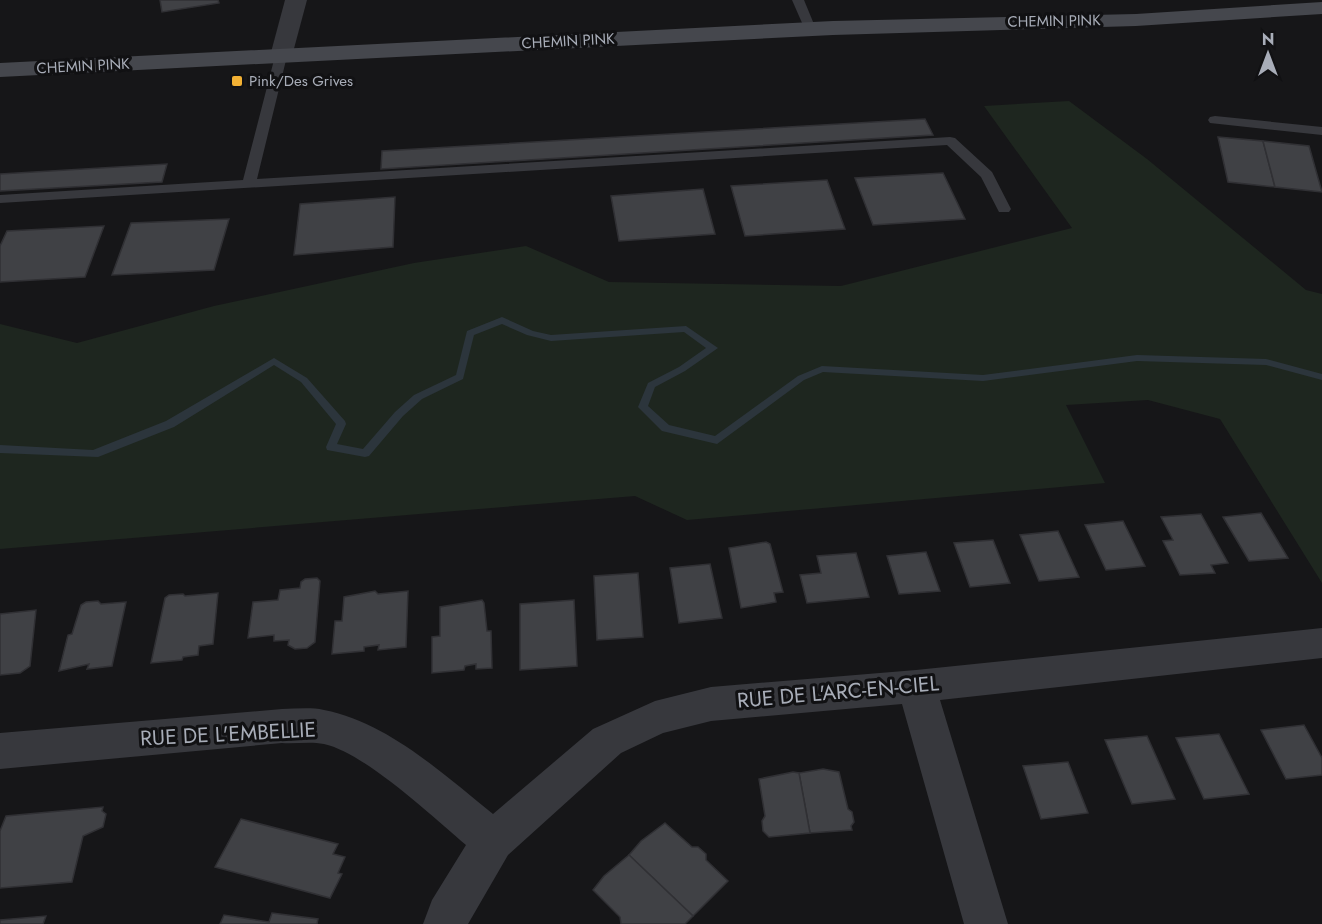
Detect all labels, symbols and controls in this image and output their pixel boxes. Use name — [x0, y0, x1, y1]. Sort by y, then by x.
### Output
street label: CHEMIN PINK — [1007, 9, 1101, 33]
north arrow — [1238, 24, 1298, 84]
street label: CHEMIN PINK — [521, 28, 616, 54]
text: N — [1262, 28, 1274, 51]
street label: CHEMIN PINK — [36, 53, 131, 79]
place label: Pink/Des Grives — [249, 70, 353, 92]
marker: Pink/Des Grives — [230, 74, 244, 88]
street label: RUE DE L'ARC-EN-CIEL — [736, 668, 941, 716]
street label: RUE DE L'EMBELLIE — [139, 714, 317, 754]

